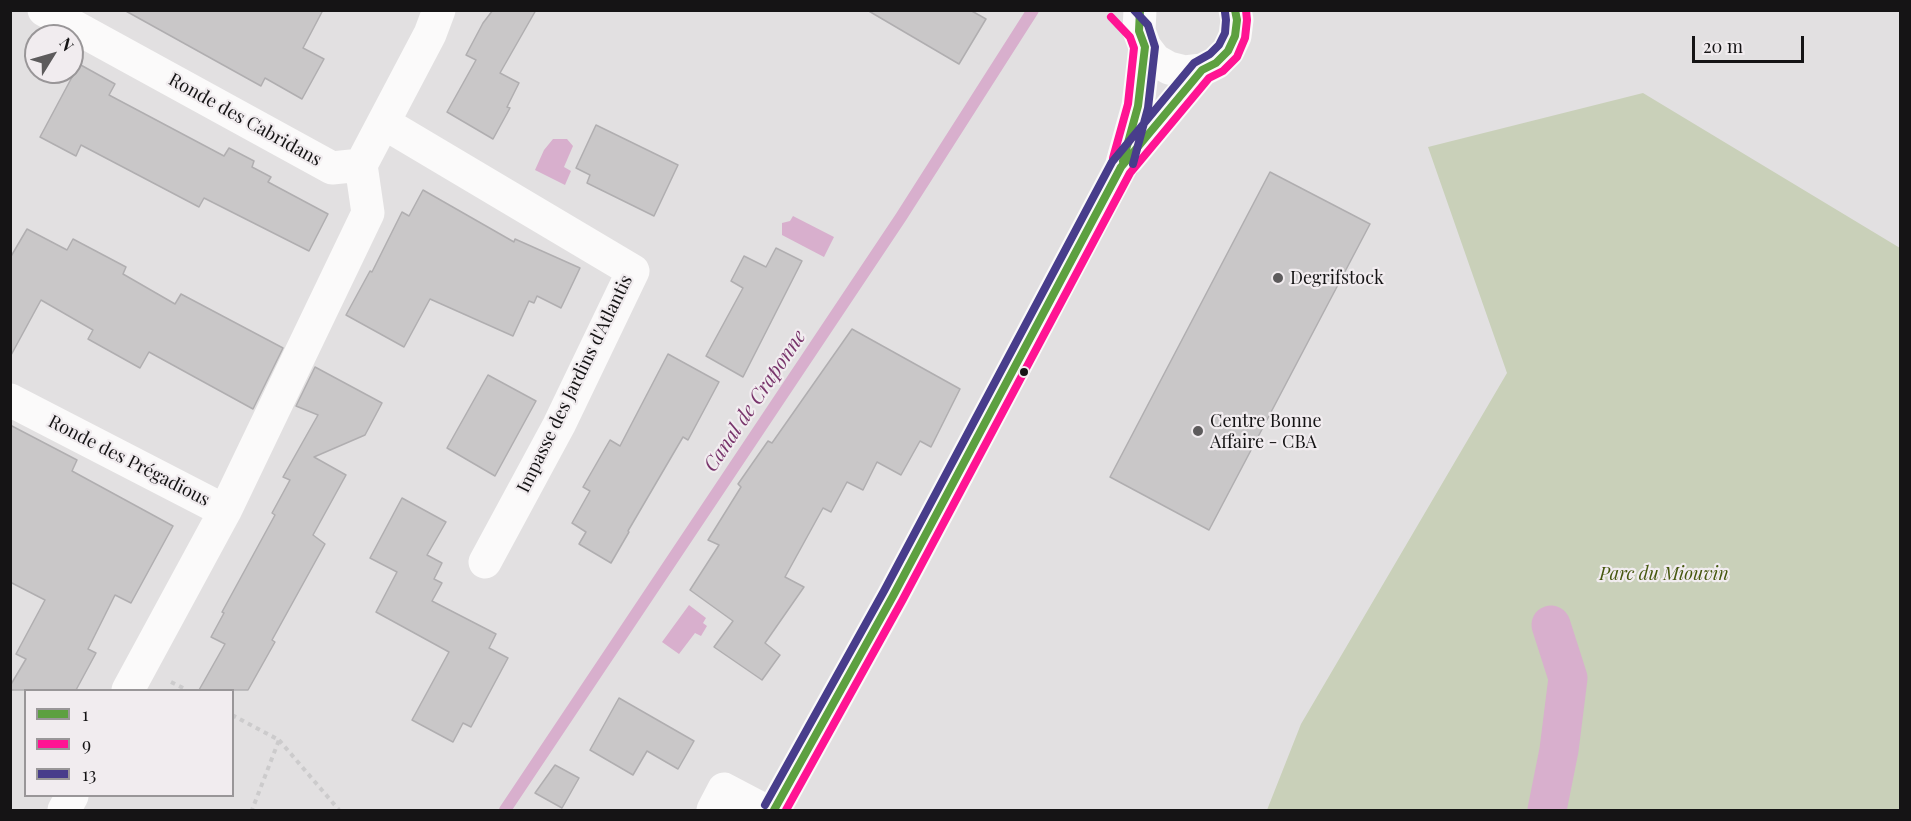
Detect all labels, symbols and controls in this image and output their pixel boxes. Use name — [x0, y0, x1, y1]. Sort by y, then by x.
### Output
north arrow — [24, 24, 84, 84]
scale bar — [1695, 24, 1808, 62]
text: N — [55, 33, 79, 55]
text: 20 m — [1703, 34, 1743, 58]
street label: Ronde des Cabridans — [165, 69, 325, 171]
place label: Degrifstock — [1290, 267, 1384, 289]
marker: Degrifstock — [1271, 271, 1285, 285]
street label: Impasse des Jardins d'Atlantis — [513, 272, 637, 496]
water label: Canal de Craponne — [699, 326, 811, 476]
unlabelled marker — [1018, 366, 1030, 378]
place label: Centre Bonne Affaire - CBA — [1210, 410, 1322, 452]
street label: Ronde des Prégadious — [45, 411, 213, 511]
marker: Centre Bonne Affaire - CBA — [1191, 424, 1205, 438]
park label: Parc du Miouvin — [1599, 563, 1729, 585]
legend — [24, 689, 234, 797]
text: 1 — [82, 702, 89, 726]
text: 9 — [82, 732, 91, 756]
text: 13 — [82, 762, 96, 786]

